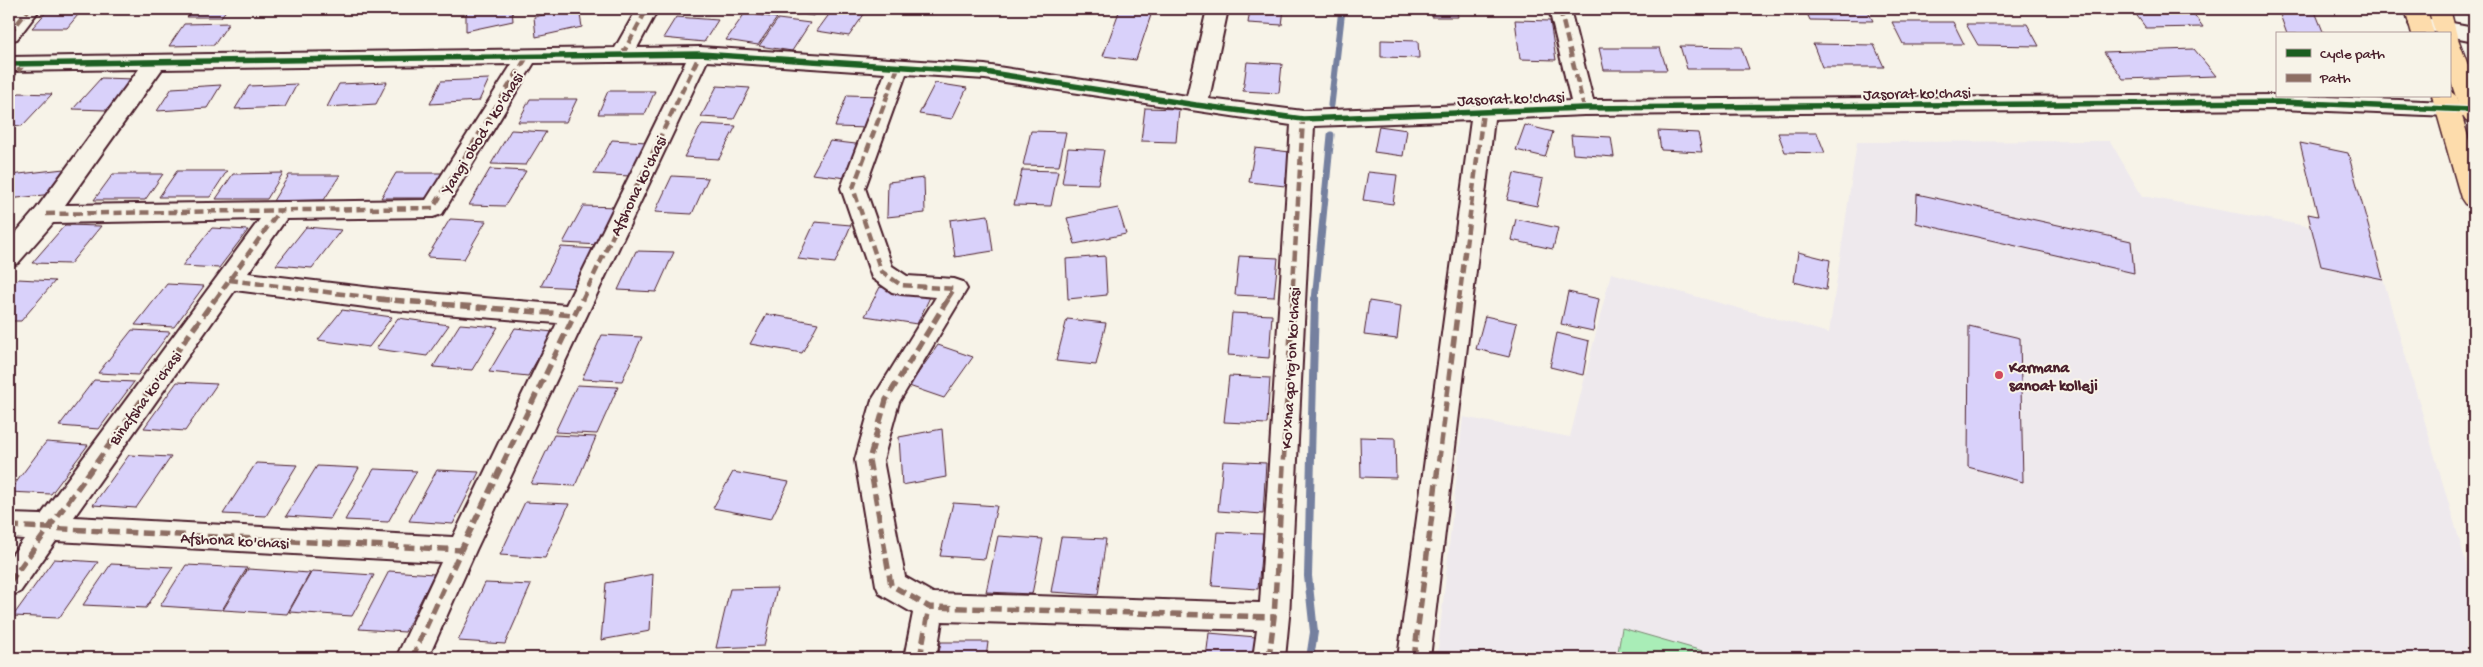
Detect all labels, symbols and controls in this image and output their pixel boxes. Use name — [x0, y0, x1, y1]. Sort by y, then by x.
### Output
legend — [2276, 32, 2450, 98]
text: Cycle path — [2320, 46, 2385, 64]
street label: Yangi obod 1 ko'chasi — [438, 69, 529, 200]
text: Path — [2319, 70, 2351, 88]
street label: Jasorat ko'chasi — [1863, 85, 1971, 106]
street label: Jasorat ko'chasi — [1457, 89, 1566, 112]
street label: Afshona ko'chasi — [608, 133, 673, 240]
street label: Ko'xna qo'rg'on ko'chasi — [1279, 287, 1306, 450]
street label: Binafsha ko'chasi — [106, 348, 187, 451]
place label: Karmana sanoat kolleji — [2008, 360, 2098, 397]
marker: Karmana sanoat kolleji — [1993, 369, 2005, 381]
street label: Afshona ko'chasi — [180, 530, 290, 555]

